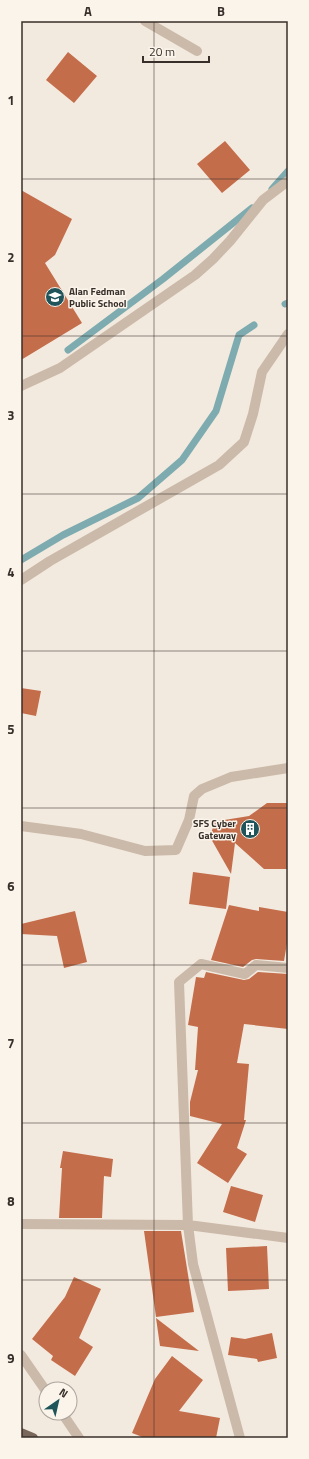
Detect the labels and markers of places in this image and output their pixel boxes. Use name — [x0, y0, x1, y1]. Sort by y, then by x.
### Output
place label: Alan Fedman Public School — [69, 284, 127, 311]
school or university icon: Alan Fedman Public School — [44, 286, 66, 308]
place label: SFS Cyber Gateway — [193, 816, 236, 843]
building icon: SFS Cyber Gateway — [239, 818, 261, 840]

